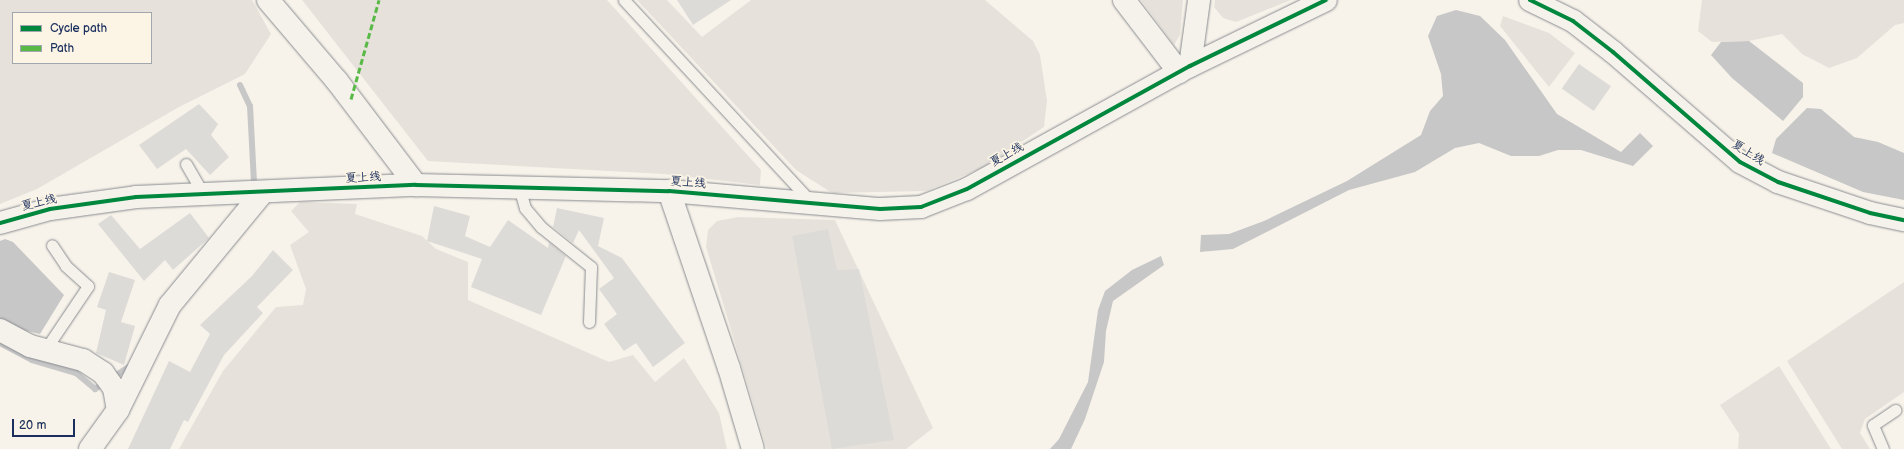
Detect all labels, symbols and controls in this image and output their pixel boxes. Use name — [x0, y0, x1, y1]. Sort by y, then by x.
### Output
legend — [12, 12, 152, 64]
text: Cycle path — [50, 21, 107, 36]
text: Path — [50, 41, 74, 56]
street label: 夏上线 — [1729, 137, 1767, 169]
street label: 夏上线 — [988, 140, 1026, 170]
street label: 夏上线 — [345, 170, 381, 186]
street label: 夏上线 — [669, 174, 707, 192]
street label: 夏上线 — [20, 192, 58, 214]
scale bar — [14, 411, 77, 437]
text: 20 m — [19, 418, 46, 433]

